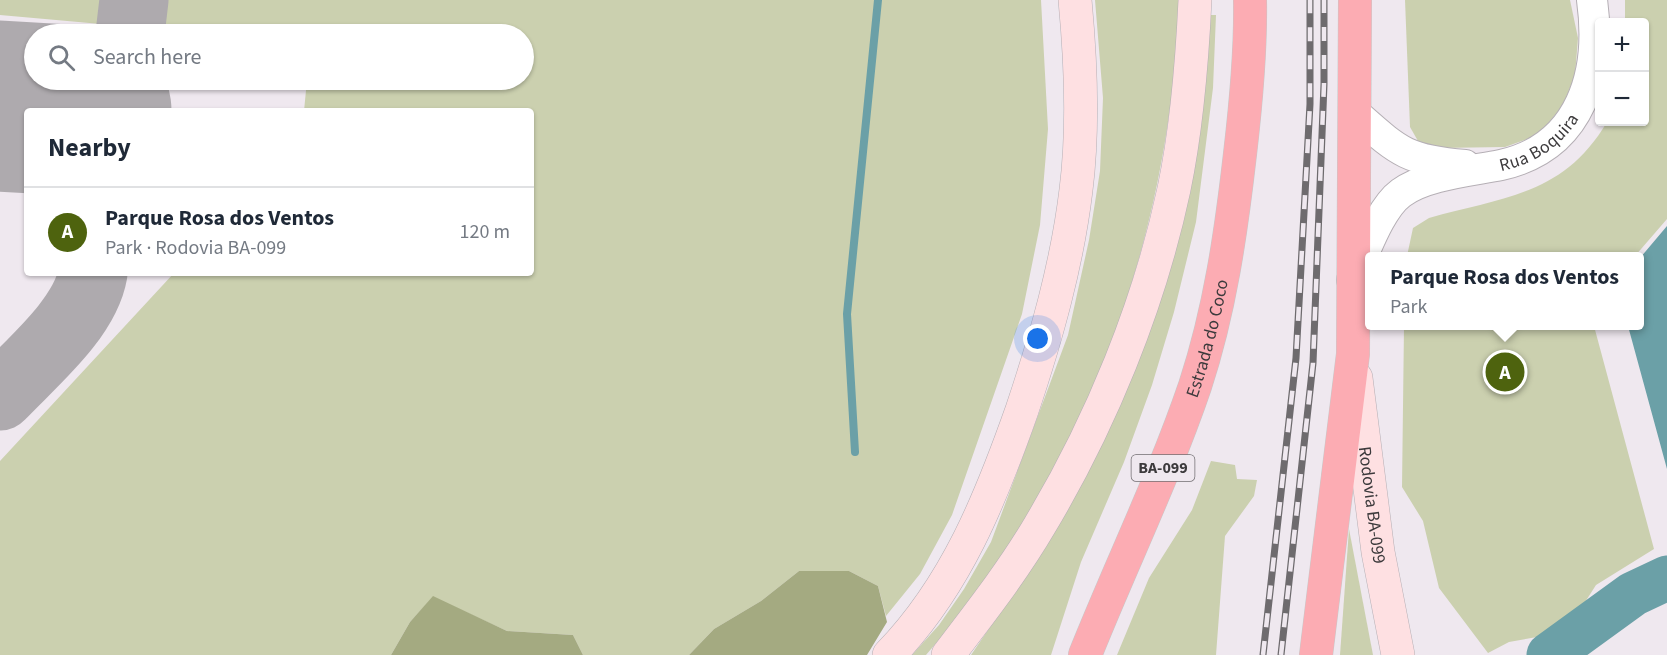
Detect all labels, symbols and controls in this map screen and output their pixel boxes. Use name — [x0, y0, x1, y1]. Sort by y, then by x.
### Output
map controls — [1595, 18, 1649, 126]
button: + — [1595, 18, 1649, 72]
search box — [24, 24, 534, 90]
icon: search — [45, 41, 78, 74]
text: Search here — [93, 41, 201, 73]
button: − — [1595, 72, 1649, 126]
street label: Rua Boquira — [1497, 108, 1584, 178]
text: Nearby — [48, 129, 131, 166]
text: Parque Rosa dos Ventos — [105, 202, 334, 234]
text: A — [62, 218, 73, 246]
text: 120 m — [460, 218, 510, 246]
text: Park · Rodovia BA-099 — [105, 234, 286, 262]
popup — [1365, 252, 1644, 330]
text: Parque Rosa dos Ventos — [1390, 261, 1619, 293]
street label: Estrada do Coco — [1179, 277, 1234, 401]
text: Park — [1390, 293, 1427, 321]
your location — [1023, 324, 1052, 353]
pin: A — [1486, 350, 1524, 394]
street label: Rodovia BA-099 — [1352, 445, 1392, 566]
road number: BA-099 — [1132, 455, 1194, 481]

